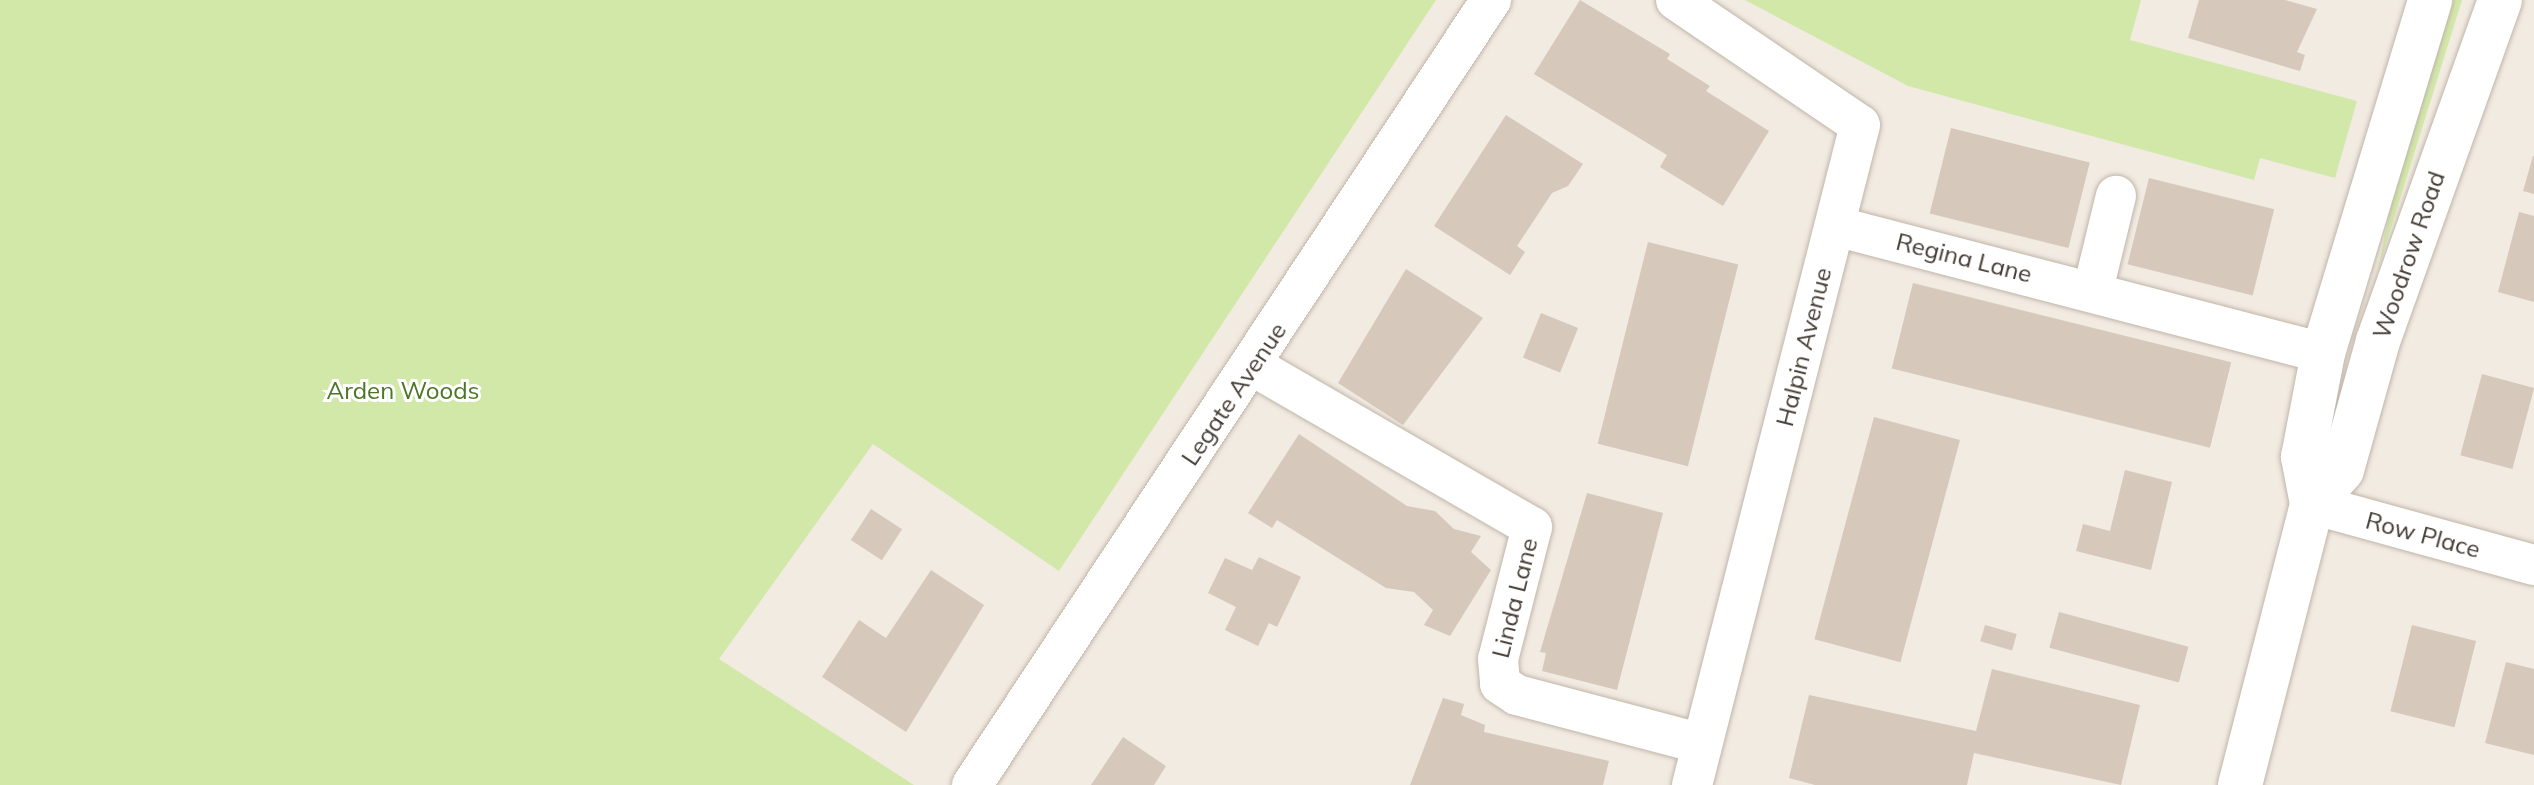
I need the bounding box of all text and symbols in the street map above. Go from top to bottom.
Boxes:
street label: Woodrow Road [2367,168,2451,342]
street label: Regina Lane [1893,227,2035,289]
street label: Halpin Avenue [1770,265,1838,429]
street label: Legate Avenue [1176,317,1292,471]
park label: Arden Woods [327,377,479,405]
street label: Row Place [2363,506,2483,564]
street label: Linda Lane [1486,535,1544,661]

